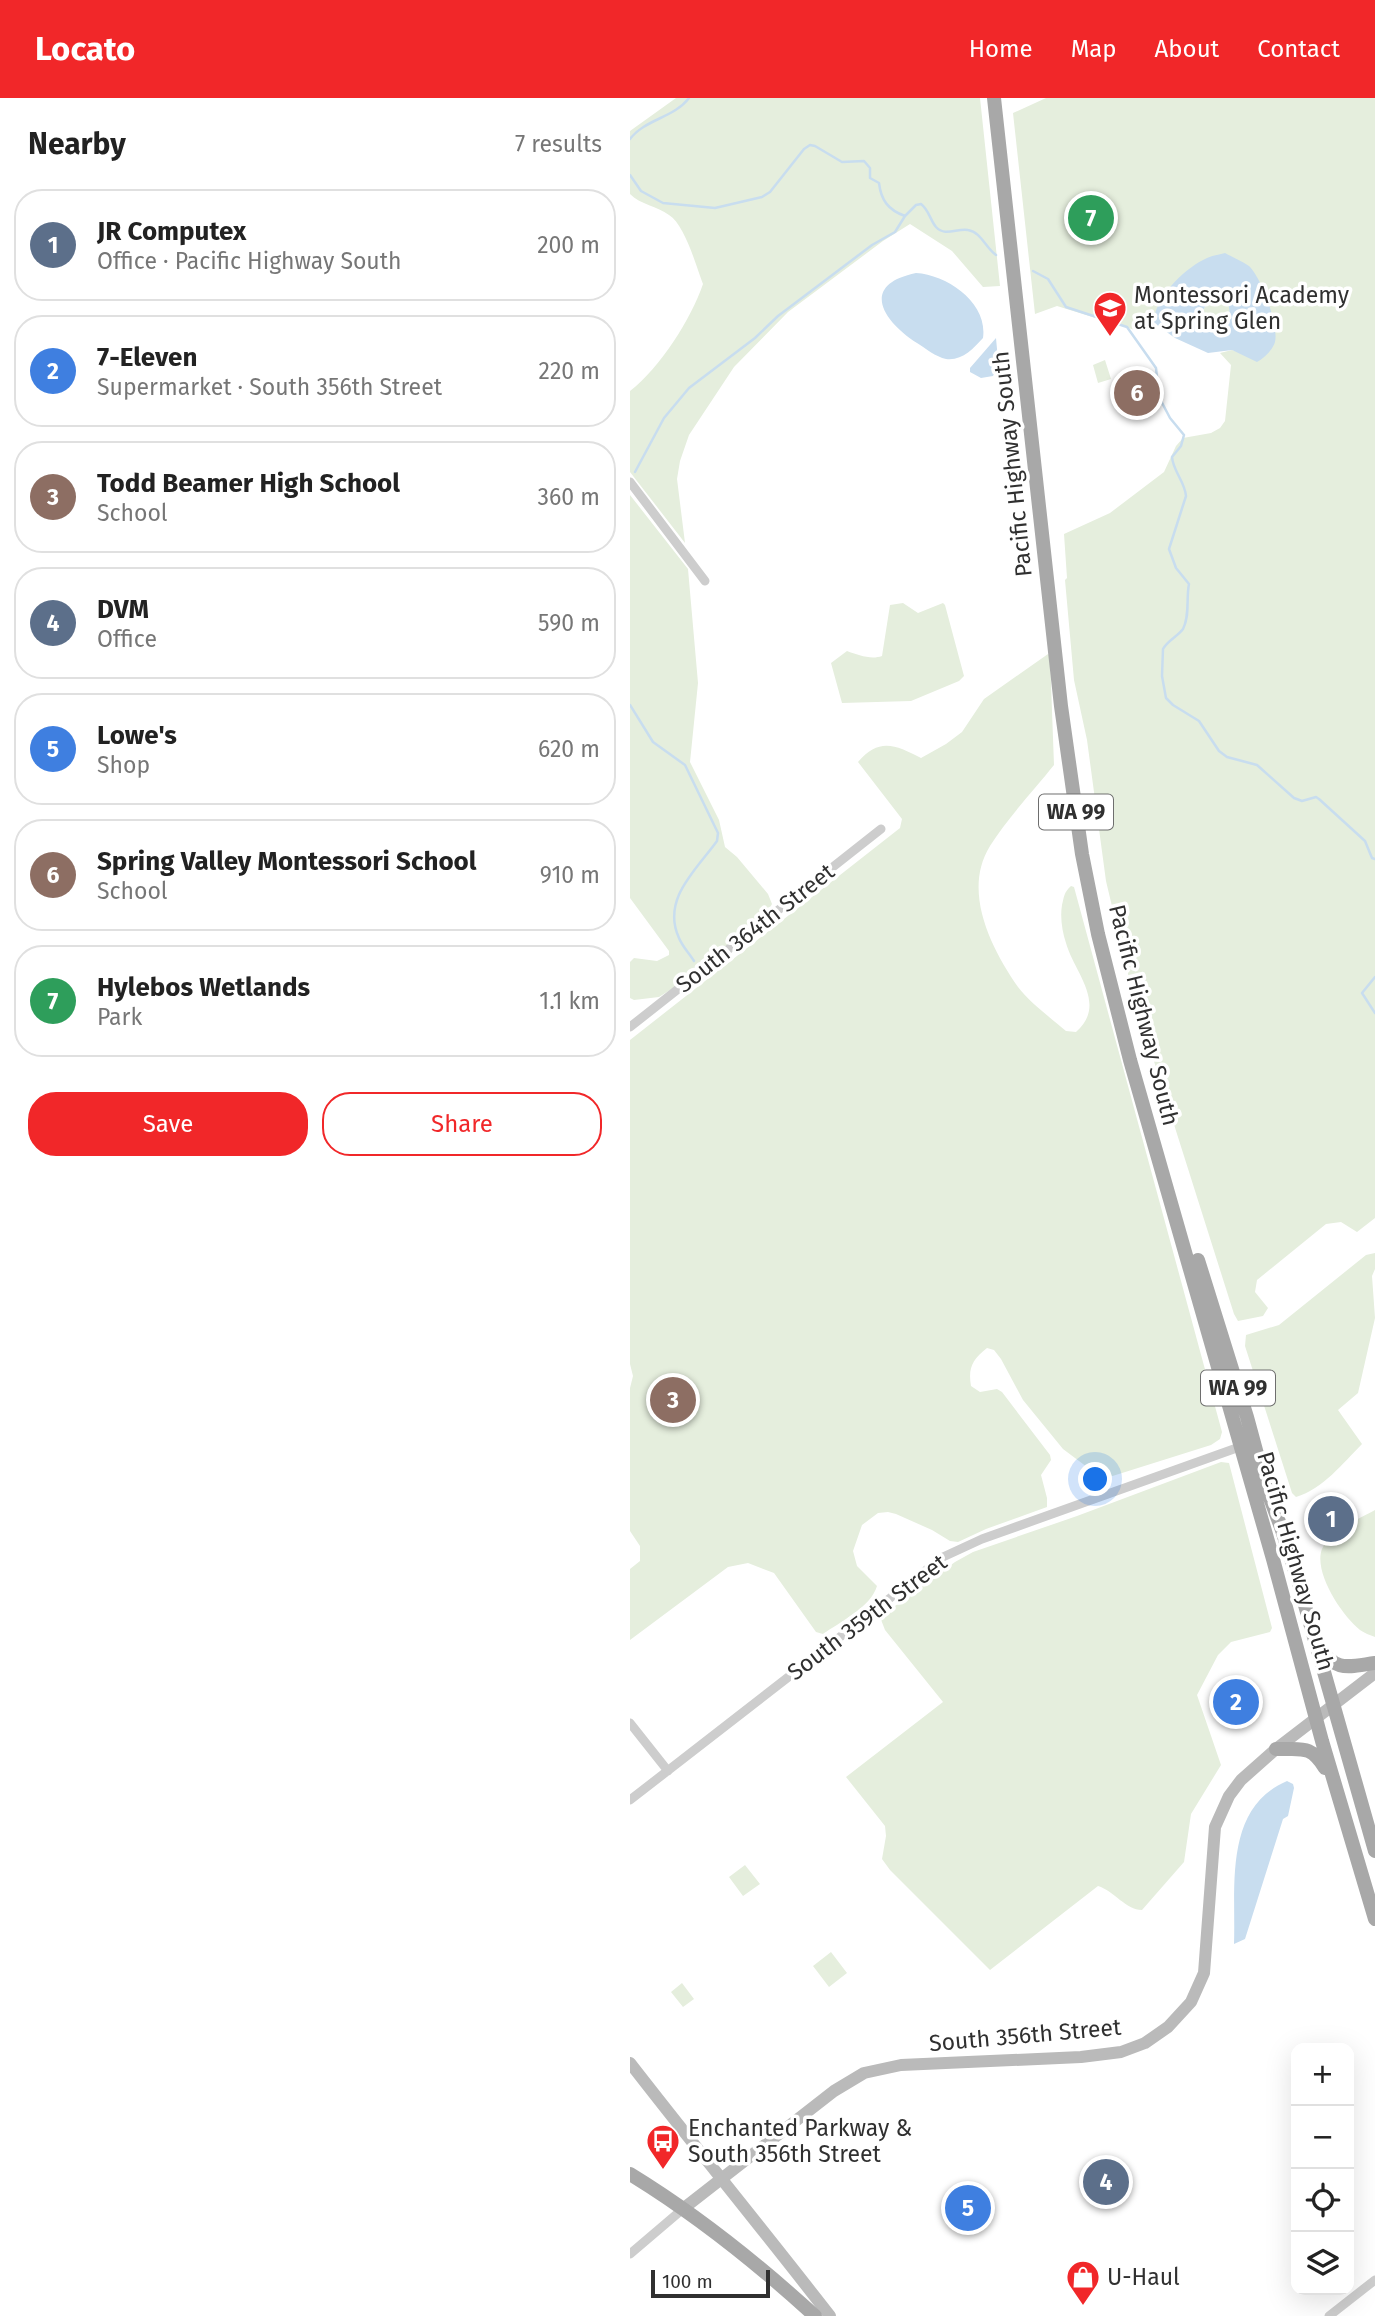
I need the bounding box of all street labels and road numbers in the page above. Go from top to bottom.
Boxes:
street label: Pacific Highway South [986,350,1038,578]
road number: WA 99 [1039,794,1113,830]
street label: South 364th Street [670,857,840,999]
street label: Pacific Highway South [1103,902,1185,1128]
road number: WA 99 [1201,1370,1275,1406]
street label: Pacific Highway South [1251,1448,1341,1674]
street label: South 359th Street [782,1548,953,1686]
street label: South 356th Street [928,2013,1123,2057]

